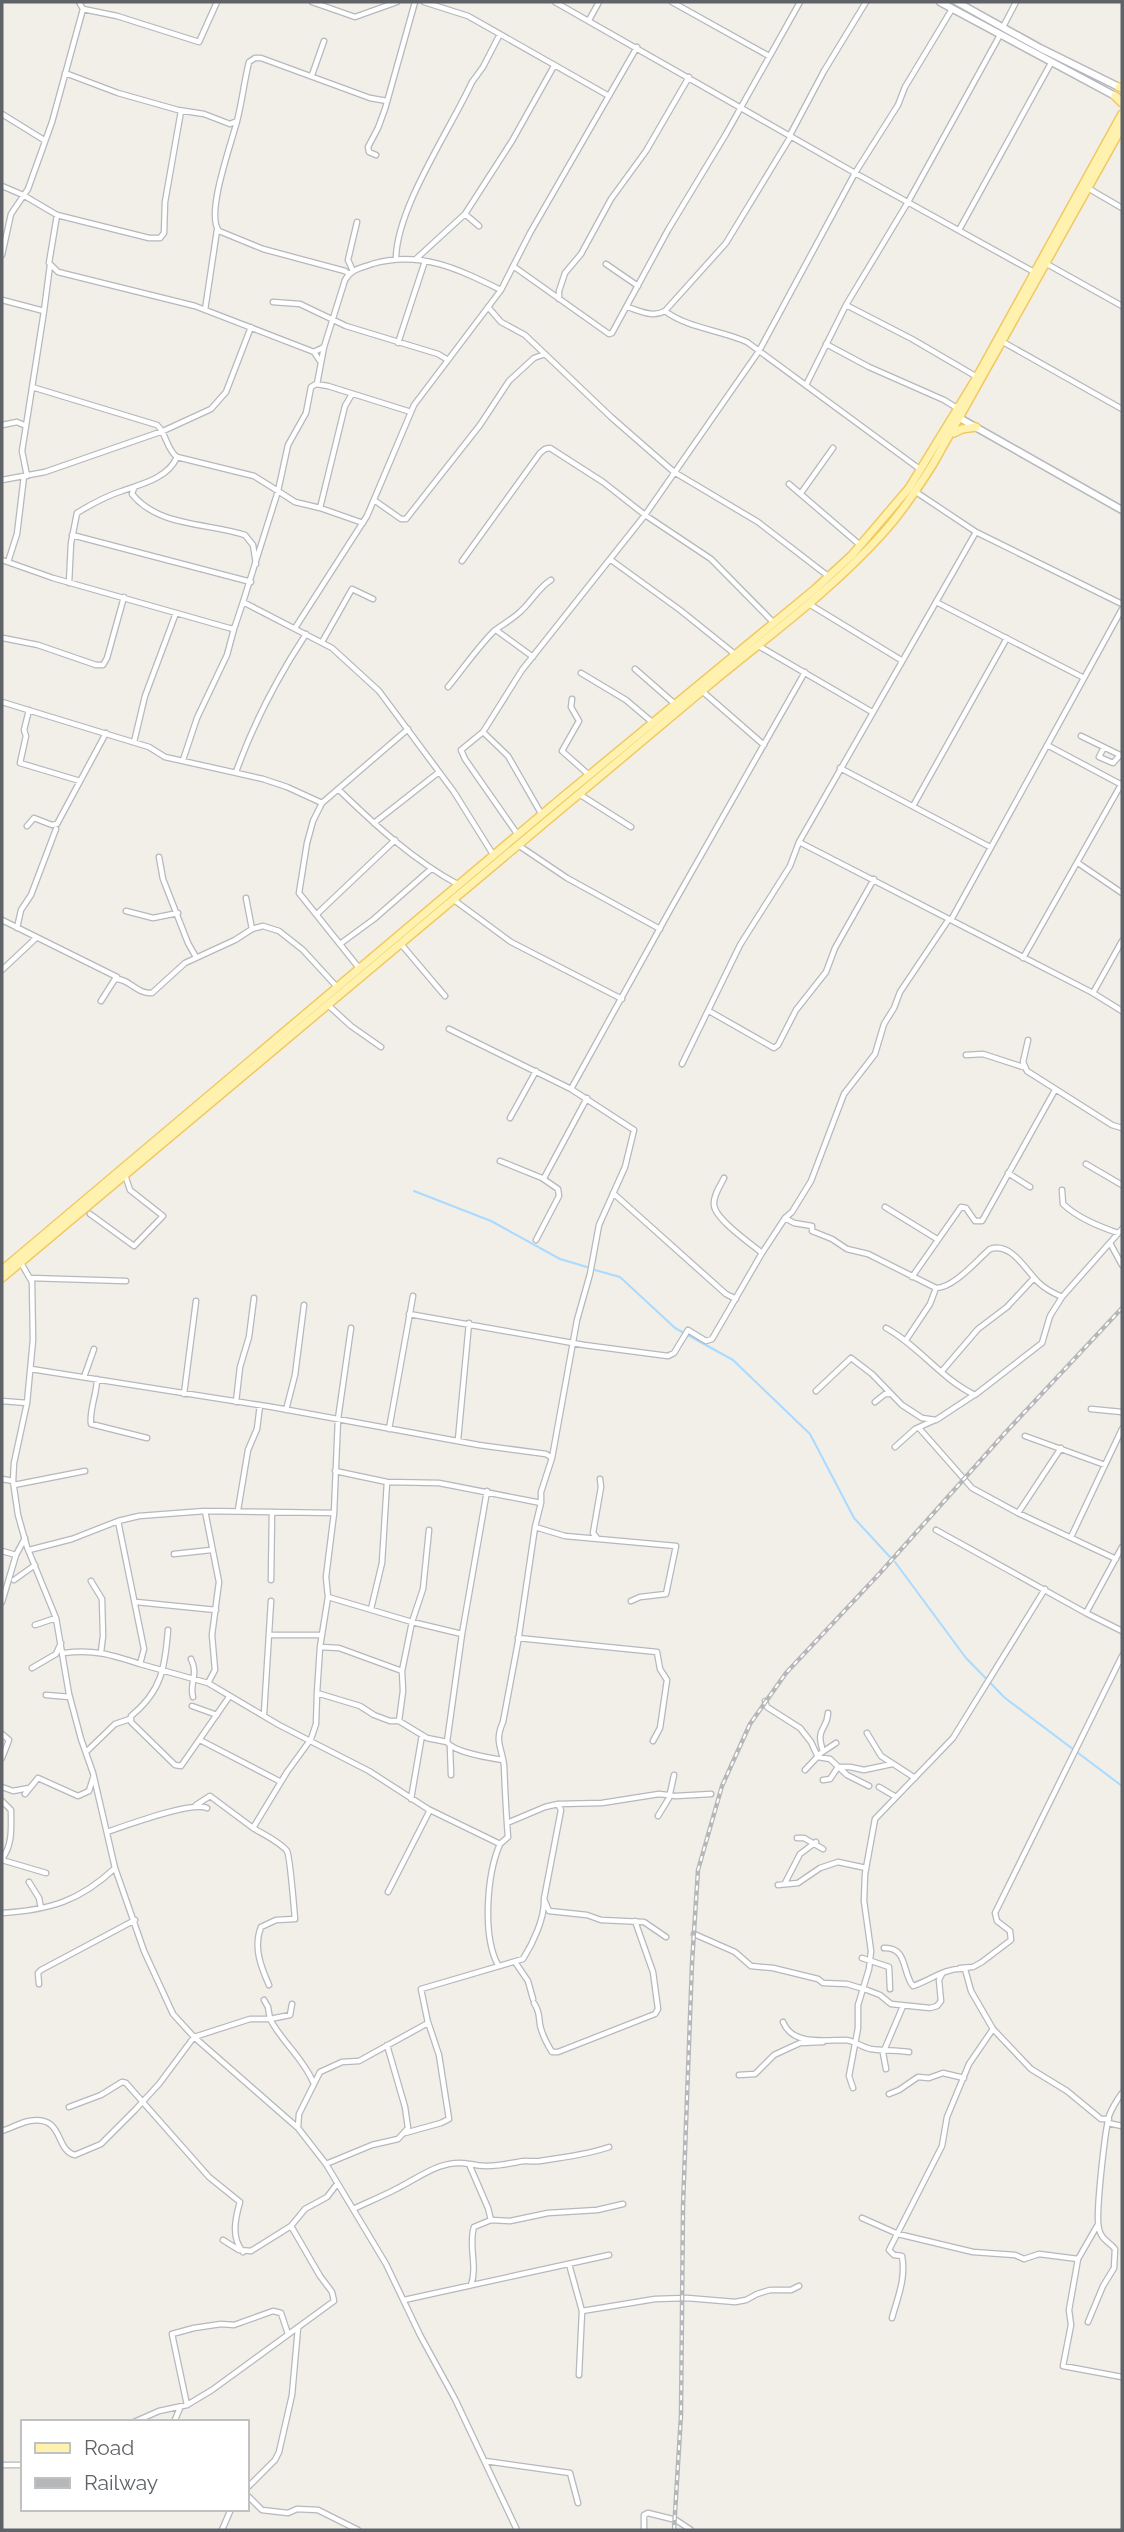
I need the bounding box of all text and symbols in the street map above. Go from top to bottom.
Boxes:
legend [21,2420,248,2511]
text: Road [84,2435,134,2460]
text: Railway [84,2470,158,2495]

